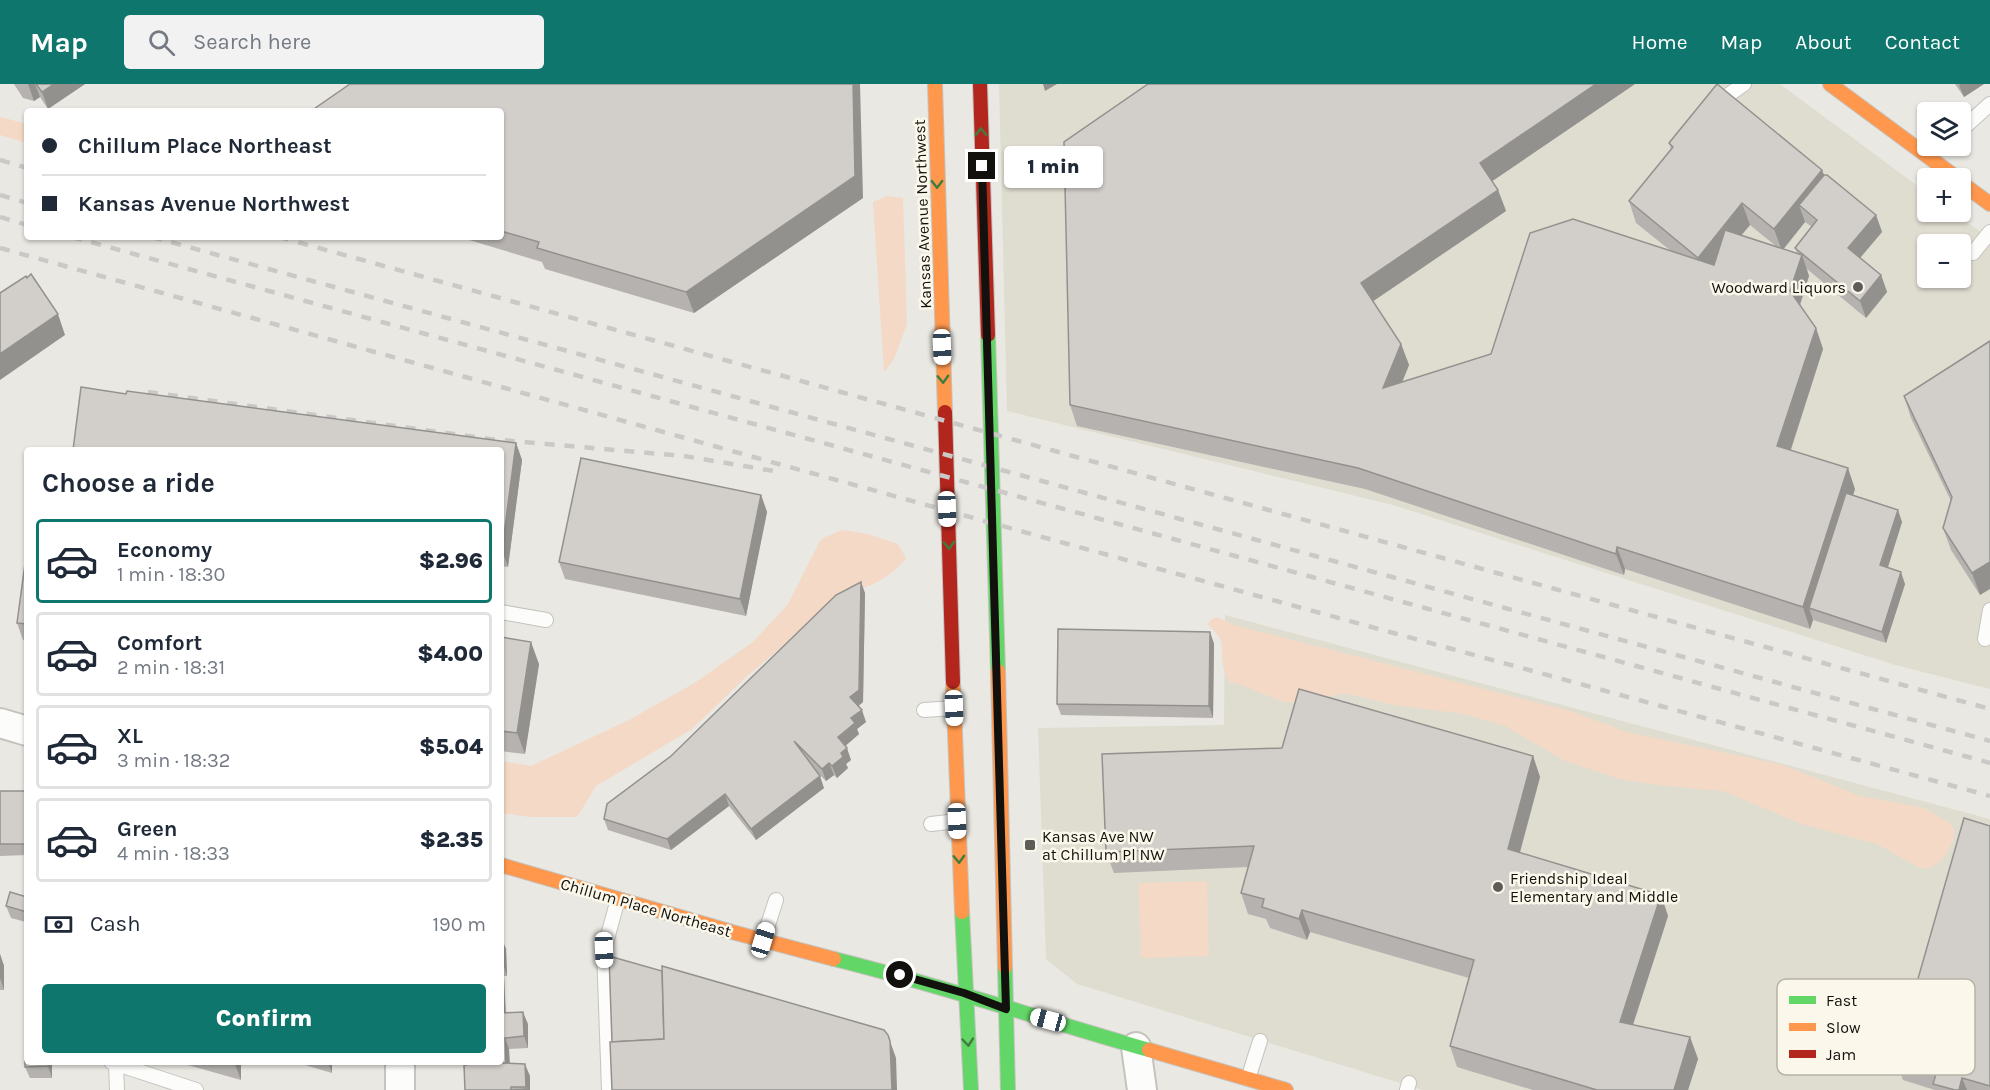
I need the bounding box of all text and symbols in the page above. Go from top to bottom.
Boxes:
search box [124,15,544,69]
text: Map [30,26,88,59]
icon: search [145,26,178,59]
text: Search here [193,29,311,55]
text: Home [1632,30,1688,54]
text: Map [1721,30,1762,54]
text: About [1795,30,1852,54]
text: Contact [1885,30,1960,54]
map controls [1917,102,1971,288]
button: layers [1917,102,1971,156]
street label: Kansas Avenue Northwest [910,119,935,309]
one-way arrow [975,127,987,136]
text: Chillum Place Northeast [78,133,332,159]
callout: 1 min [1003,145,1102,187]
route end [968,152,995,179]
text: 1 min [1027,155,1080,178]
button: + [1917,168,1971,222]
one-way arrow [931,180,943,189]
text: Kansas Avenue Northwest [78,191,350,217]
button: − [1917,234,1971,288]
place label: Woodward Liquors [1712,278,1846,297]
marker: Woodward Liquors [1851,280,1865,294]
car [932,329,952,365]
one-way arrow [937,375,949,384]
text: Choose a ride [42,467,215,499]
car [937,491,957,527]
icon: car [45,534,99,588]
text: Economy [117,537,212,563]
one-way arrow [942,540,955,549]
text: $2.96 [419,548,483,574]
text: 1 min · 18:30 [117,563,225,586]
icon: car [45,627,99,681]
text: Comfort [117,630,202,656]
text: $4.00 [417,641,483,667]
text: 2 min · 18:31 [117,656,225,679]
car [944,690,964,726]
icon: car [45,720,99,774]
text: XL [117,723,143,749]
text: $5.04 [419,734,483,760]
text: 3 min · 18:32 [117,749,230,772]
car [947,803,967,839]
icon: car [45,813,99,867]
text: Green [117,816,178,842]
text: $2.35 [419,827,483,853]
place label: Kansas Ave NW at Chillum Pl NW [1042,827,1165,864]
marker: Kansas Ave NW at Chillum Pl NW [1023,838,1037,852]
text: 4 min · 18:33 [117,842,230,865]
one-way arrow [952,854,965,863]
place label: Friendship Ideal Elementary and Middle [1510,869,1678,906]
street label: Chillum Place Northeast [558,874,733,941]
marker: Friendship Ideal Elementary and Middle [1491,880,1505,894]
icon: cash [42,908,75,941]
text: Cash [90,911,140,937]
text: 190 m [432,913,486,936]
car [749,920,777,960]
car [594,932,614,968]
route start [886,961,913,988]
legend [1777,979,1975,1075]
button: Confirm [42,984,486,1053]
text: Fast [1826,991,1857,1010]
car [1028,1007,1068,1033]
text: Slow [1826,1018,1861,1037]
one-way arrow [962,1037,975,1046]
text: Jam [1826,1045,1856,1064]

